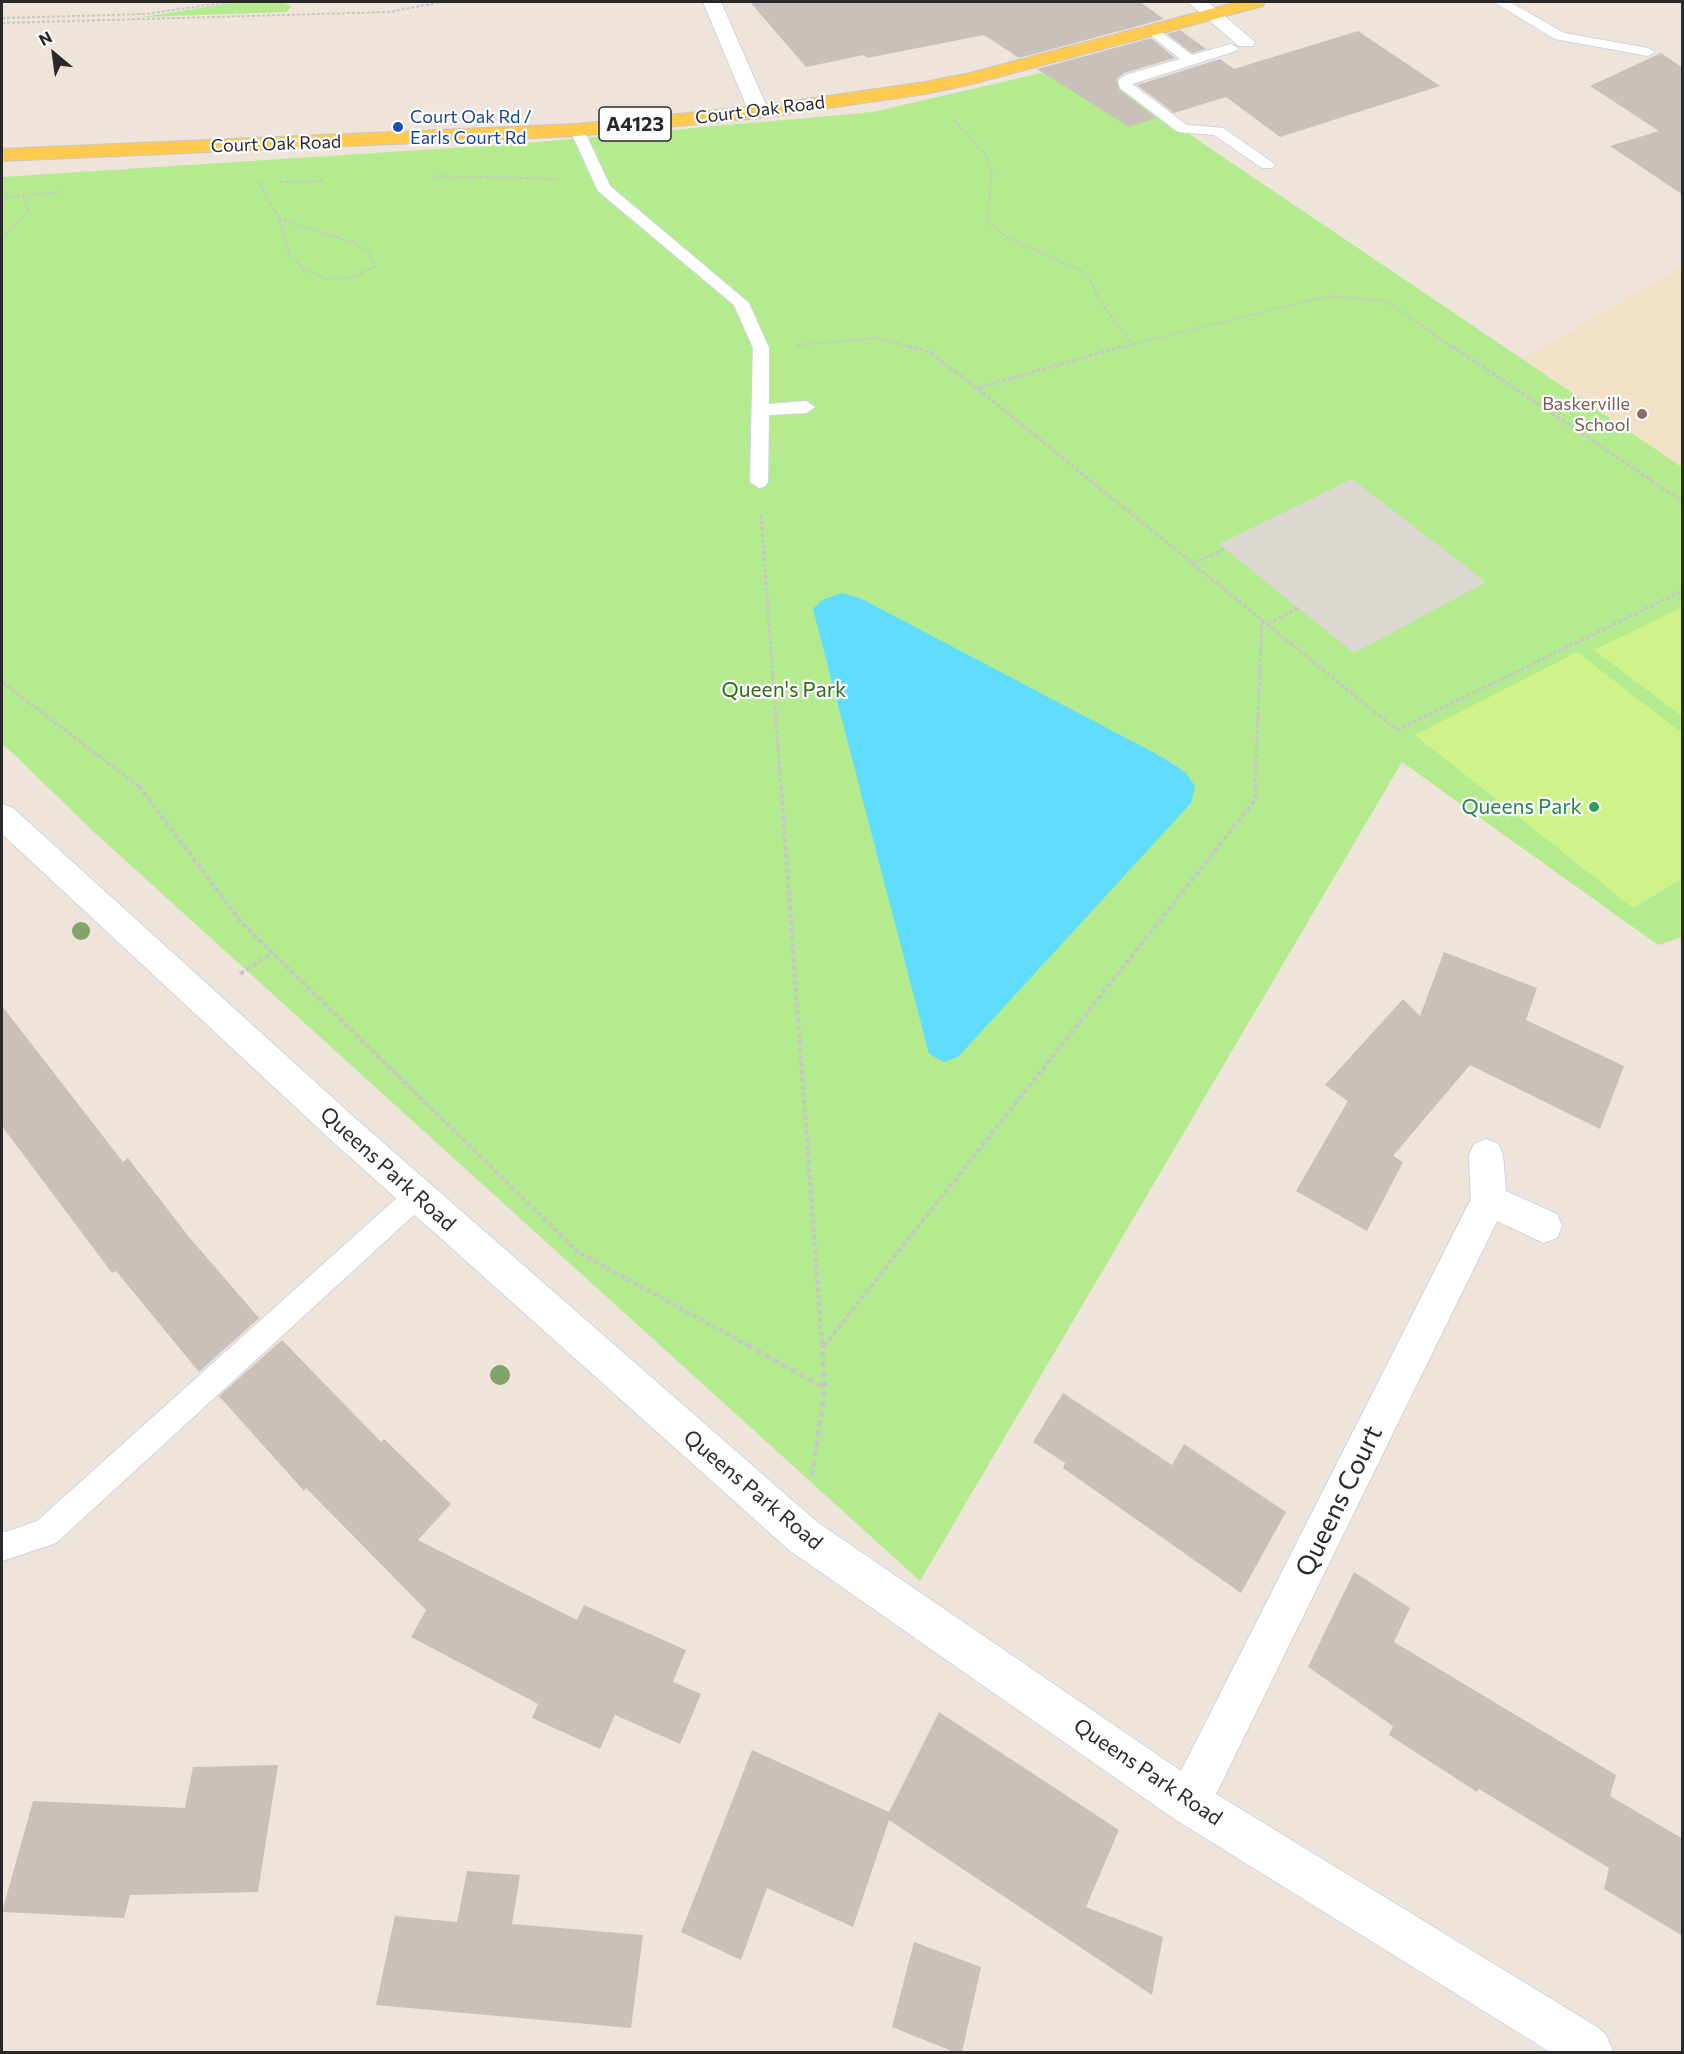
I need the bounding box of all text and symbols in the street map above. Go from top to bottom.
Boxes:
north arrow [24,24,84,84]
text: N [35,27,55,49]
street label: Court Oak Road [694,91,826,129]
place label: Court Oak Rd / Earls Court Rd [410,106,532,148]
road number: A4123 [599,107,671,141]
marker: Court Oak Rd / Earls Court Rd [391,120,405,134]
street label: Court Oak Road [210,131,342,157]
place label: Baskerville School [1542,393,1630,436]
marker: Baskerville School [1635,407,1649,421]
park label: Queen's Park [722,677,846,703]
place label: Queens Park [1461,794,1582,820]
marker: Queens Park [1587,800,1601,814]
street label: Queens Park Road [315,1102,461,1236]
street label: Queens Court [1289,1421,1389,1581]
street label: Queens Park Road [678,1425,828,1555]
street label: Queens Park Road [1069,1713,1227,1831]

